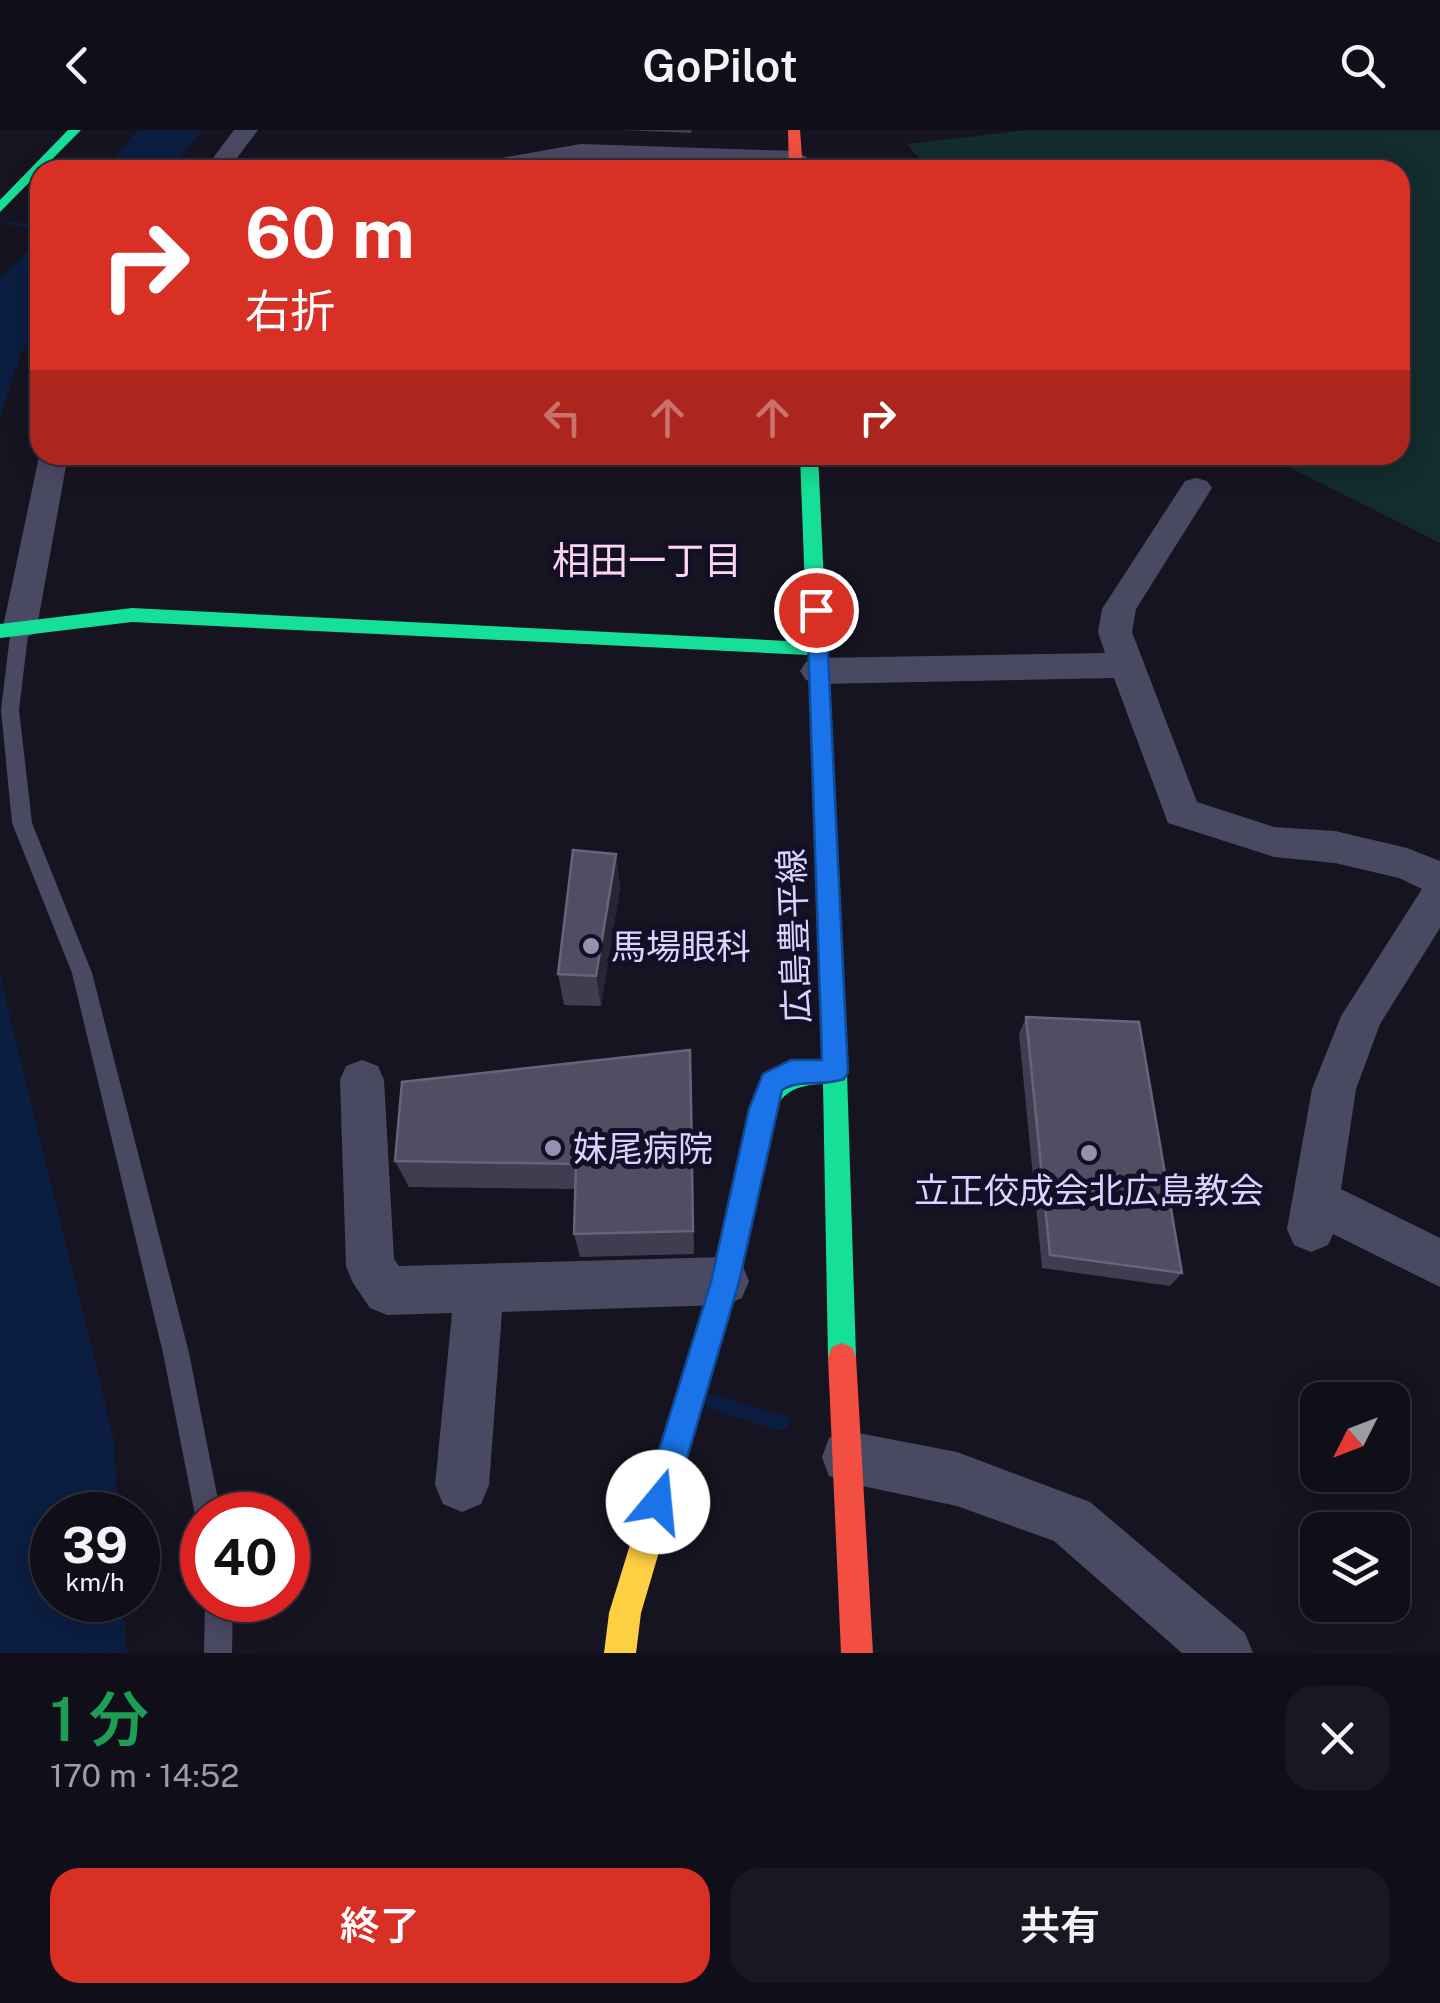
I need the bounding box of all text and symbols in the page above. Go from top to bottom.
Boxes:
icon: back [50,38,105,93]
icon: search [1335,38,1390,93]
text: GoPilot [642,39,798,92]
text: 60 m [245,191,415,274]
icon: right [80,200,210,330]
text: 右折 [245,284,335,337]
icon: left [535,390,590,445]
icon: ahead [640,390,695,445]
icon: ahead [745,390,800,445]
icon: right [850,390,905,445]
district label: 相田一丁目 [552,538,742,583]
pin [774,568,859,653]
icon: arrive [789,583,844,638]
street label: 広島豊平線 [770,848,818,1024]
place label: 馬場眼科 [611,926,751,967]
marker: 馬場眼科 [580,935,602,957]
place label: 妹尾病院 [573,1128,713,1169]
marker: 妹尾病院 [542,1137,564,1159]
marker: 立正佼成会北広島教会 [1078,1142,1100,1164]
place label: 立正佼成会北広島教会 [914,1170,1264,1211]
north arrow [1300,1382,1410,1492]
map controls [1300,1382,1410,1622]
position arrow [606,1450,710,1554]
speed limit sign: 40 [180,1492,310,1622]
button: layers [1300,1512,1410,1622]
text: 39 [62,1515,128,1574]
text: km/h [66,1567,124,1597]
text: 1 分 [50,1684,149,1755]
button: close [1285,1686,1390,1791]
text: 170 m · 14:52 [50,1757,239,1794]
button: 終了 [50,1868,710,1983]
button: 共有 [730,1868,1390,1983]

